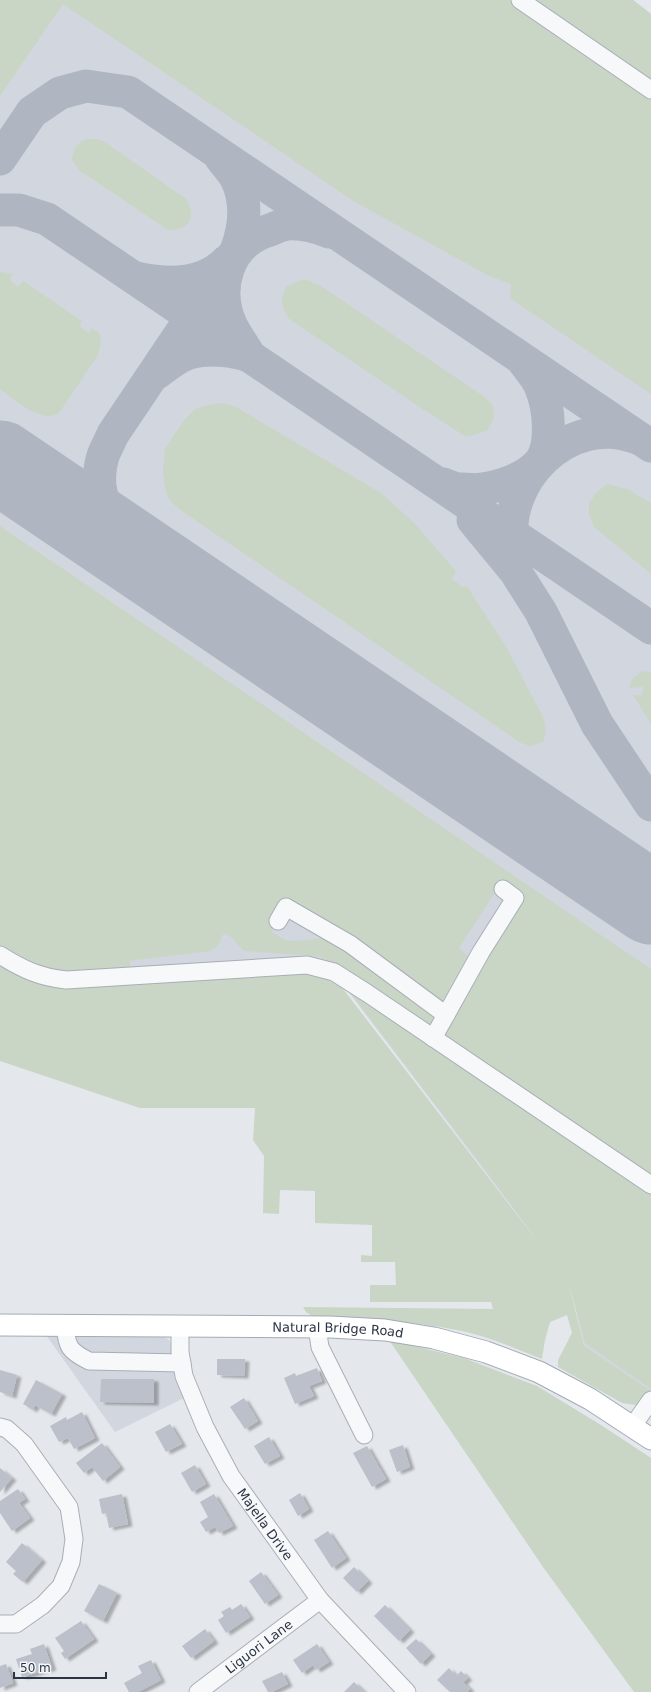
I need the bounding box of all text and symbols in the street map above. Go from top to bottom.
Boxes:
street label: Natural Bridge Road [272,1319,405,1340]
street label: Majella Drive [235,1485,296,1563]
street label: Liguori Lane [222,1616,295,1676]
scale bar [14,1654,106,1680]
text: 50 m [20,1661,51,1675]

